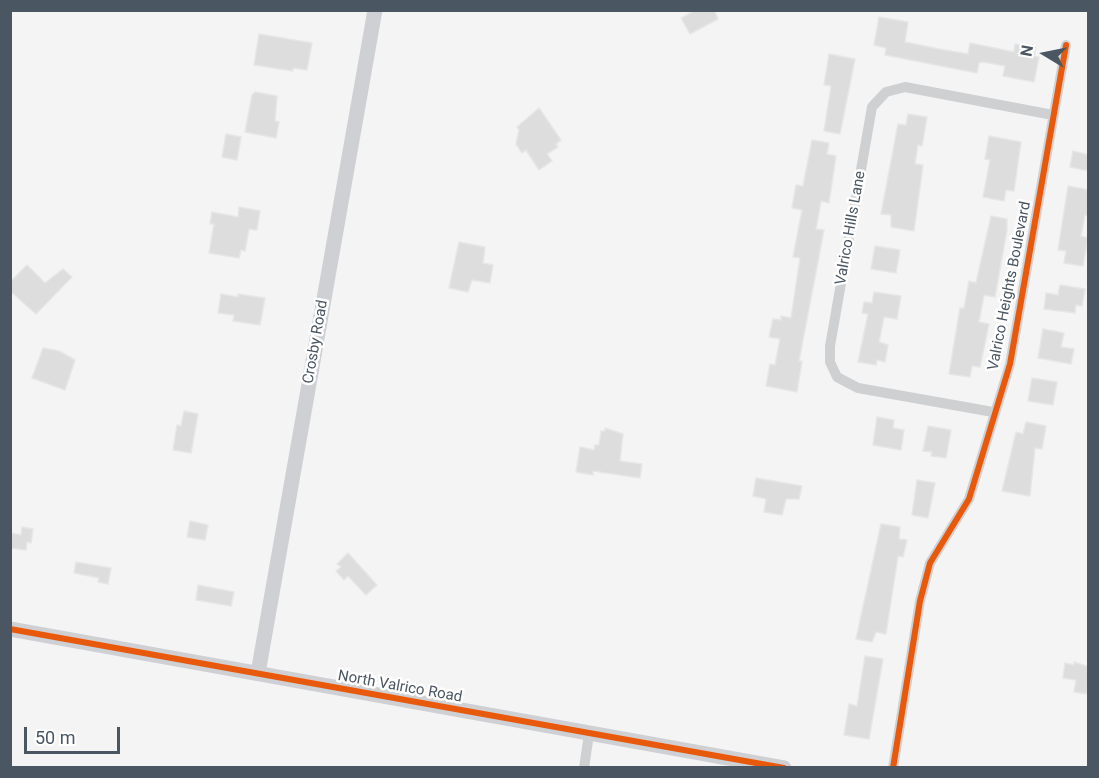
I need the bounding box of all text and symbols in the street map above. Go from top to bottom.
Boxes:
north arrow [1015,24,1075,84]
text: N [1016,44,1037,58]
street label: Valrico Hills Lane [832,170,870,286]
street label: Valrico Heights Boulevard [985,200,1035,372]
street label: Crosby Road [300,299,332,385]
street label: North Valrico Road [336,667,464,707]
scale bar [27,715,123,753]
text: 50 m [35,727,75,748]

